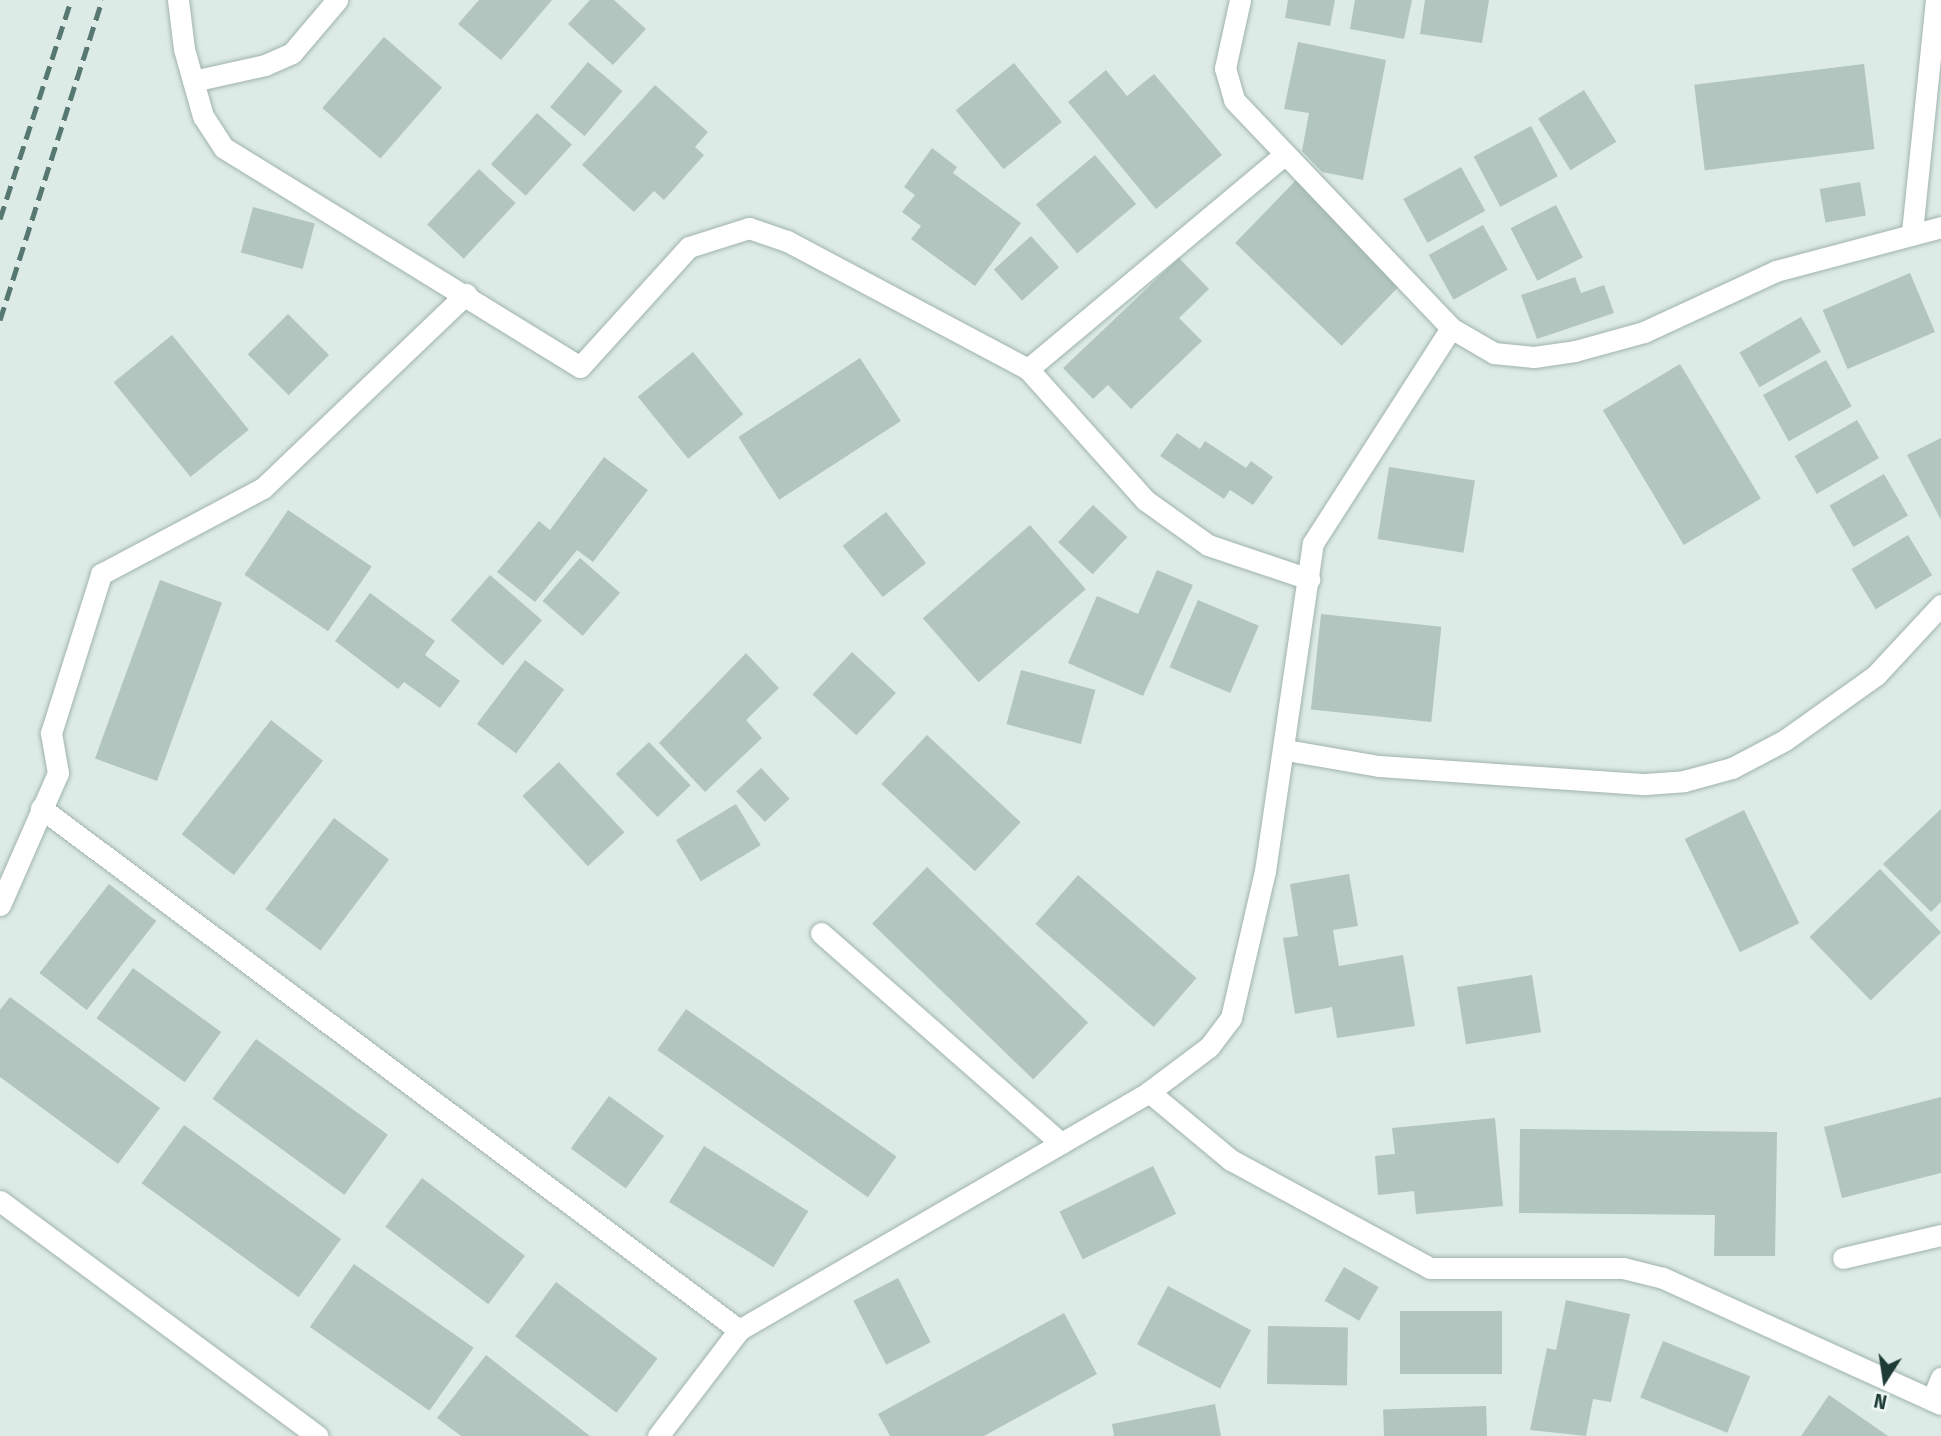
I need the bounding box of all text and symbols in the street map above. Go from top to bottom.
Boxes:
north arrow [1850,1345,1920,1415]
text: N [1872,1388,1889,1414]

